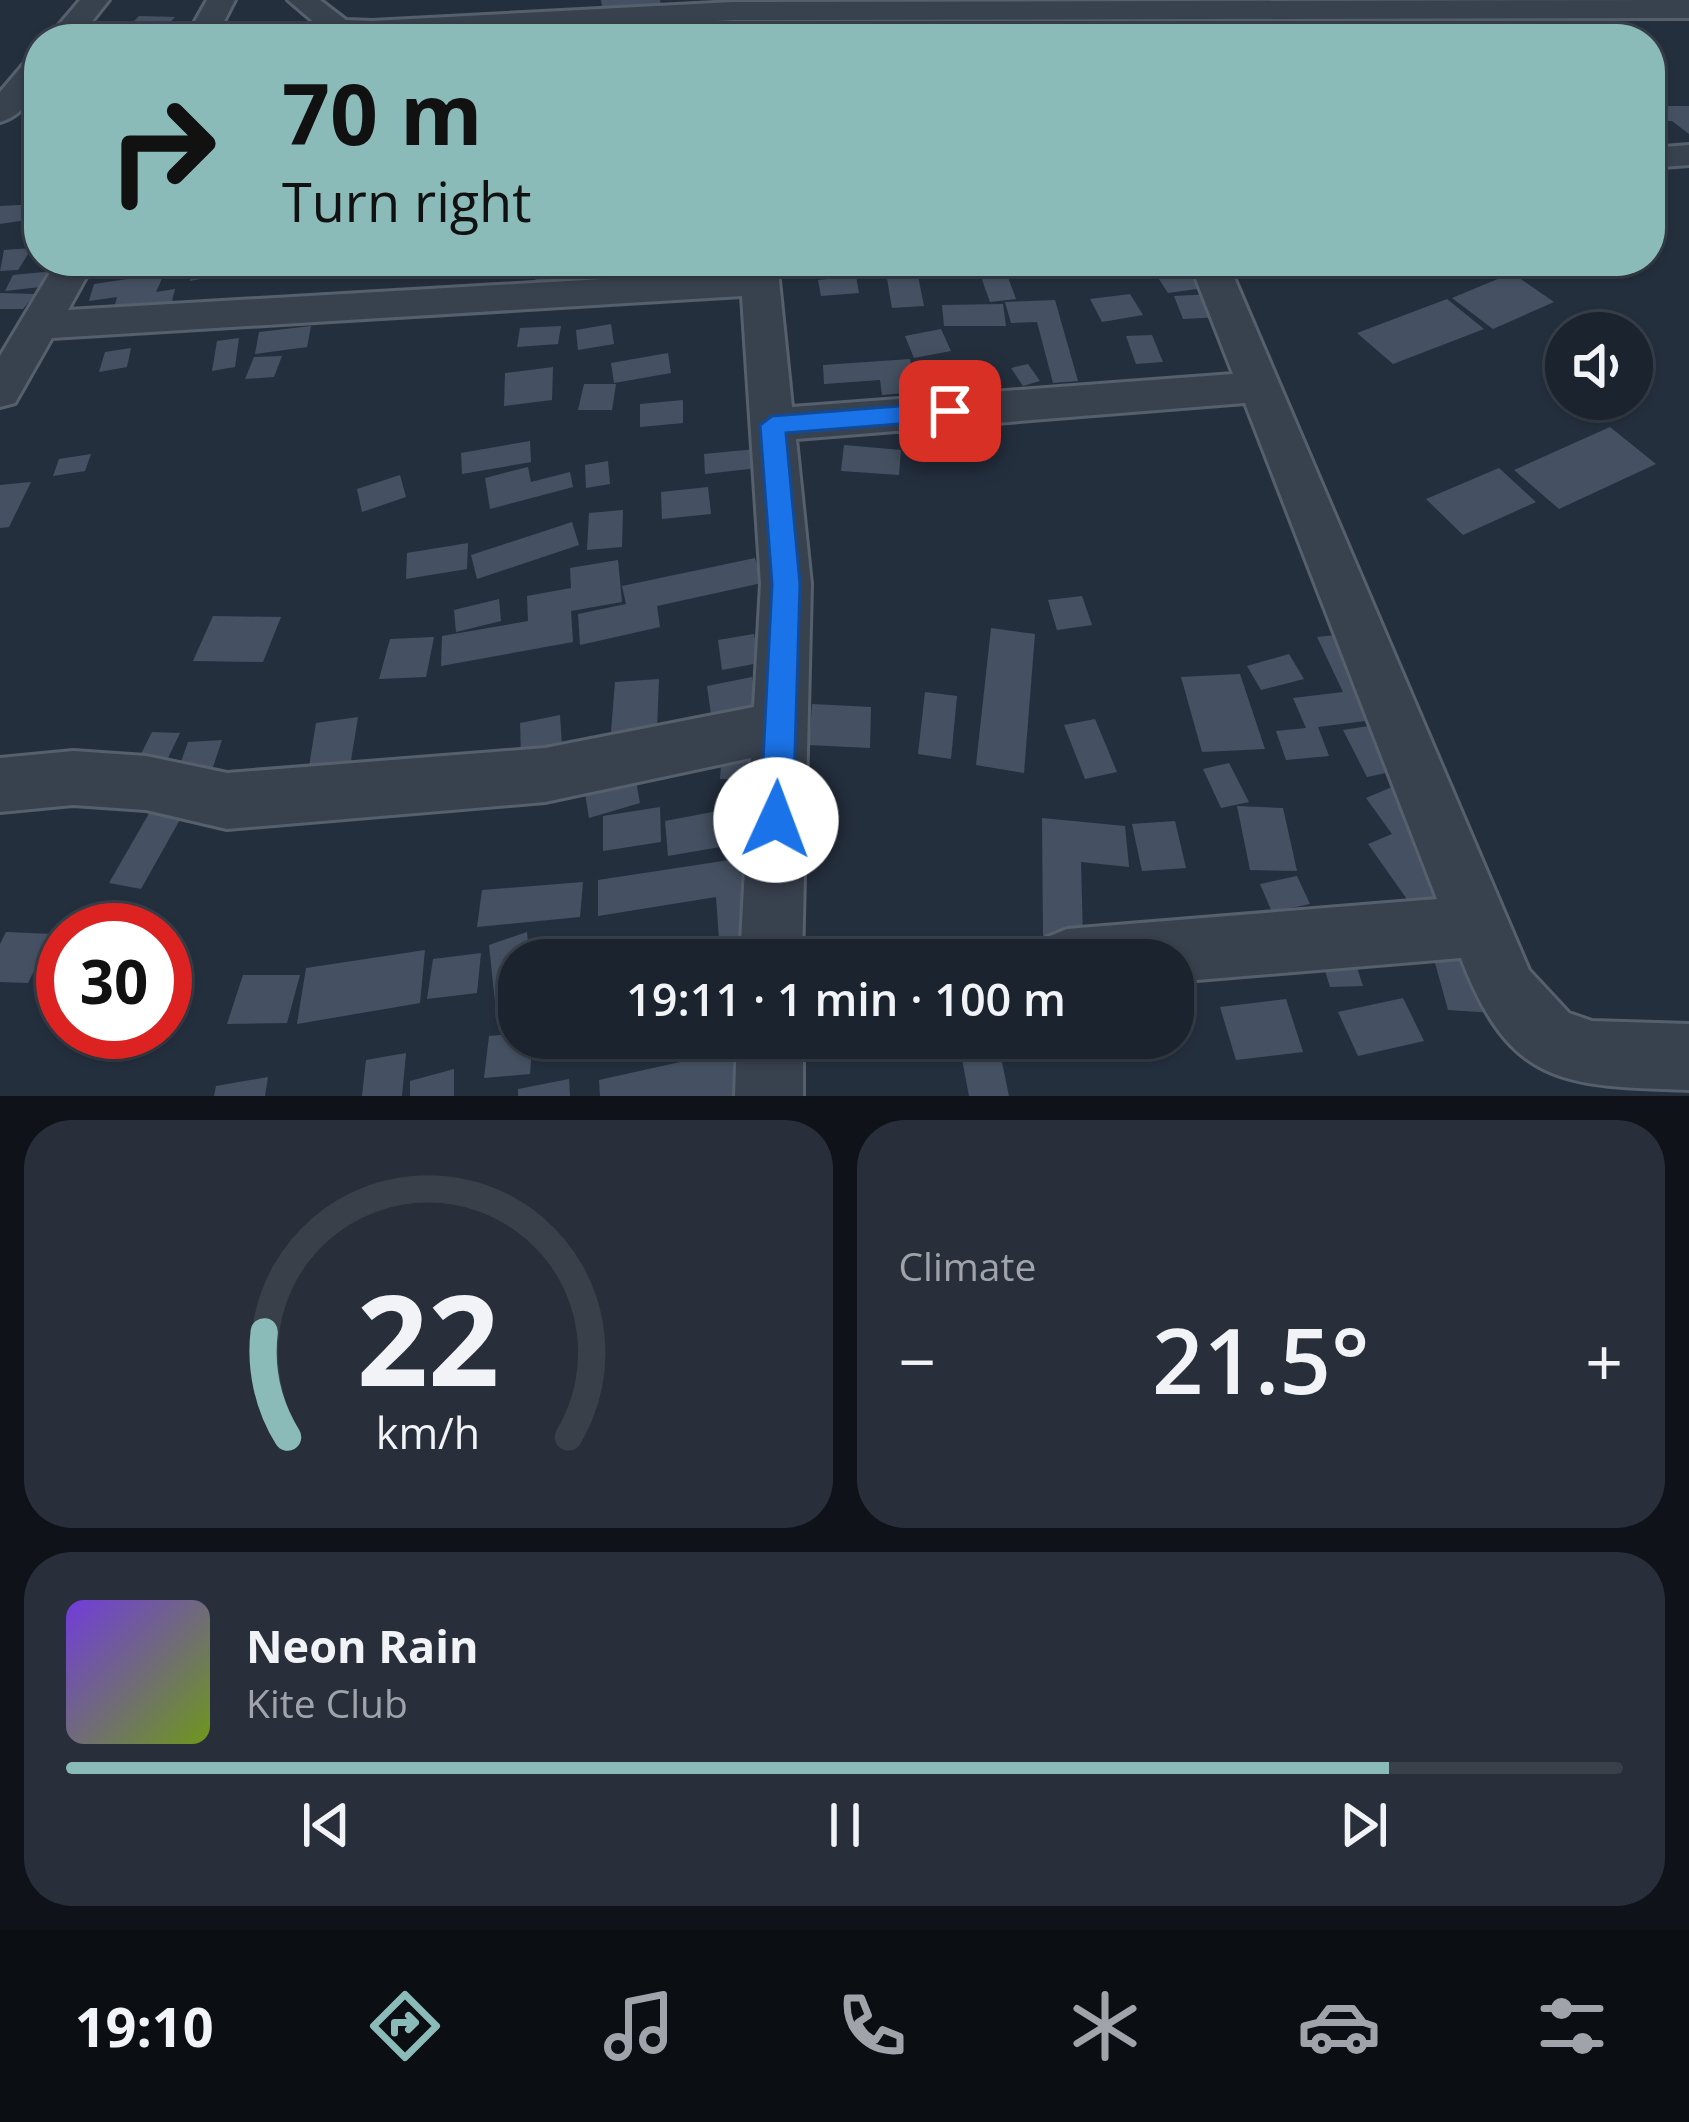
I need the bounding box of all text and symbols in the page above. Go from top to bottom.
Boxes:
text: 70 m [282,55,482,170]
icon: right [84,72,240,228]
text: Turn right [282,164,531,238]
map controls [1545,312,1653,420]
button: sound [1545,312,1653,420]
pin [899,360,1001,462]
icon: arrive [917,378,983,444]
position arrow [713,757,839,883]
speed limit sign: 30 [36,903,192,1059]
text: 19:11 · 1 min · 100 m [626,968,1066,1029]
text: Climate [899,1239,1036,1292]
text: 22 [357,1253,500,1423]
text: 21.5° [1152,1298,1370,1420]
text: − [899,1315,936,1405]
text: + [1585,1315,1623,1405]
text: km/h [376,1403,480,1462]
text: Neon Rain [246,1615,479,1676]
text: Kite Club [246,1676,408,1729]
icon: previous [293,1792,359,1858]
icon: pause [812,1792,878,1858]
icon: next [1331,1792,1397,1858]
icon: directions [363,1984,447,2068]
icon: music [597,1984,681,2068]
icon: phone [830,1984,914,2068]
icon: climate [1063,1984,1147,2068]
icon: car [1297,1984,1381,2068]
icon: filters [1530,1984,1614,2068]
text: 19:10 [75,1989,214,2063]

